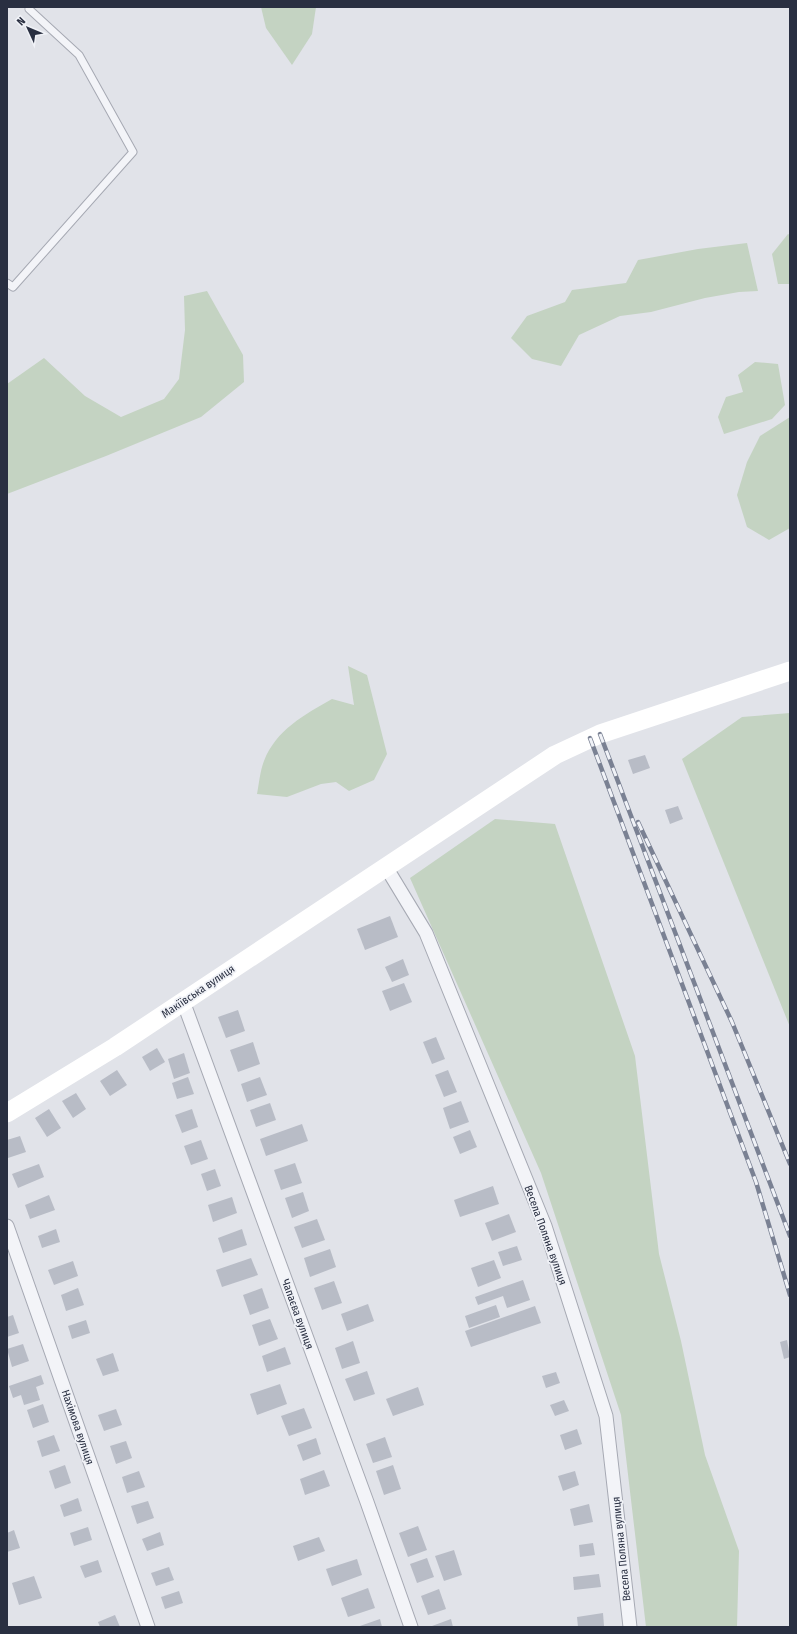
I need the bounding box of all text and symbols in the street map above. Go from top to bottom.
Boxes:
north arrow [8,8,48,48]
text: N [14,15,28,28]
street label: Макіївська вулиця [159,962,237,1021]
street label: Весела Поляна вулиця [521,1184,570,1287]
street label: Чапаєва вулиця [279,1277,316,1351]
street label: Нахімова вулиця [59,1388,96,1466]
street label: Весела Поляна вулиця [610,1496,633,1602]

